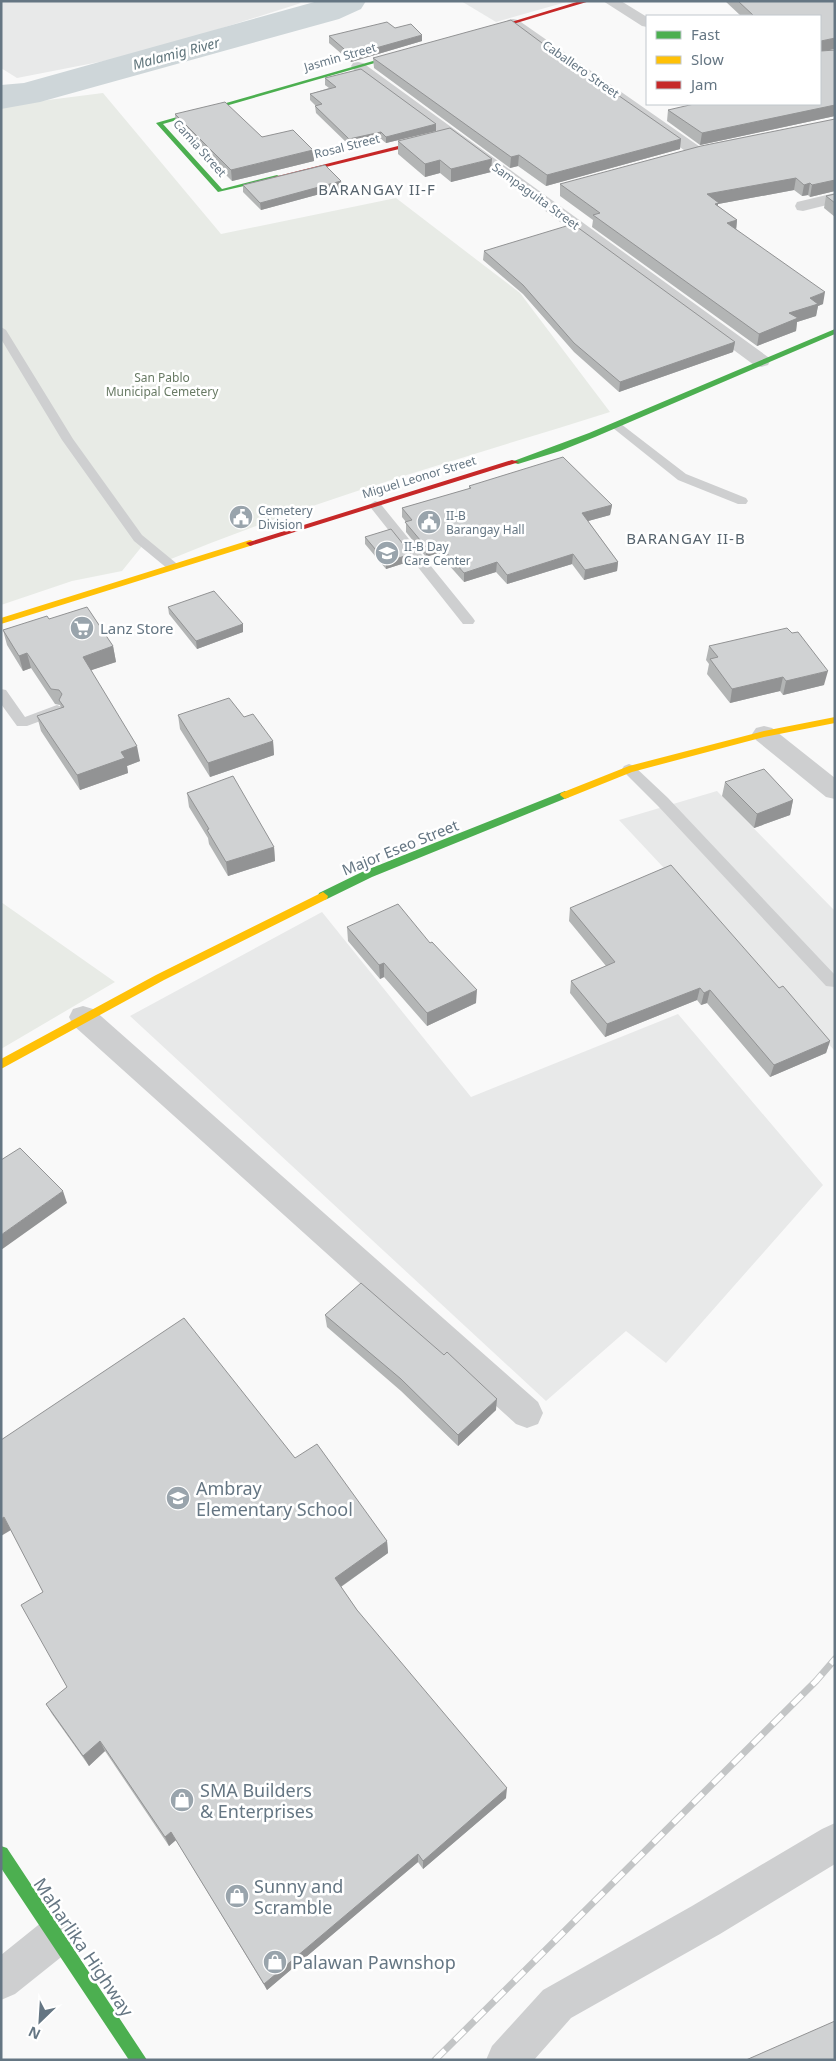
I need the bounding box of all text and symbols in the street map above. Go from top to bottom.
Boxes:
legend [646,15,821,105]
text: Fast [691,24,720,44]
water label: Malamig River [130,32,222,74]
street label: Caballero Street [539,36,623,102]
street label: Jasmin Street [301,38,379,76]
text: Slow [691,49,724,69]
text: Jam [689,74,718,94]
street label: Camia Street [170,116,231,181]
street label: Rosal Street [312,129,382,162]
street label: Sampaguita Street [489,158,584,234]
district label: BARANGAY II-F [318,179,436,199]
park label: San Pablo Municipal Cemetery [106,369,219,400]
street label: Miguel Leonor Street [360,451,479,502]
place label: Cemetery Division [258,502,313,533]
public building icon: Cemetery Division [228,504,254,530]
place label: II-B Barangay Hall [446,507,525,538]
public building icon: II-B Barangay Hall [416,509,442,535]
district label: BARANGAY II-B [626,528,746,548]
place label: II-B Day Care Center [404,538,471,569]
school or university icon: II-B Day Care Center [374,540,400,566]
supermarket icon: Lanz Store [69,615,95,641]
place label: Lanz Store [100,618,174,638]
street label: Major Eseo Street [339,814,462,879]
place label: Ambray Elementary School [196,1476,353,1521]
school or university icon: Ambray Elementary School [165,1485,191,1511]
place label: SMA Builders & Enterprises [200,1778,314,1823]
shop icon: SMA Builders & Enterprises [169,1787,195,1813]
street label: Maharlika Highway [29,1873,140,2022]
place label: Sunny and Scramble [254,1874,343,1919]
shop icon: Sunny and Scramble [224,1883,250,1909]
shop icon: Palawan Pawnshop [262,1949,288,1975]
place label: Palawan Pawnshop [292,1950,456,1974]
north arrow [15,1996,65,2046]
text: N [25,2022,43,2044]

